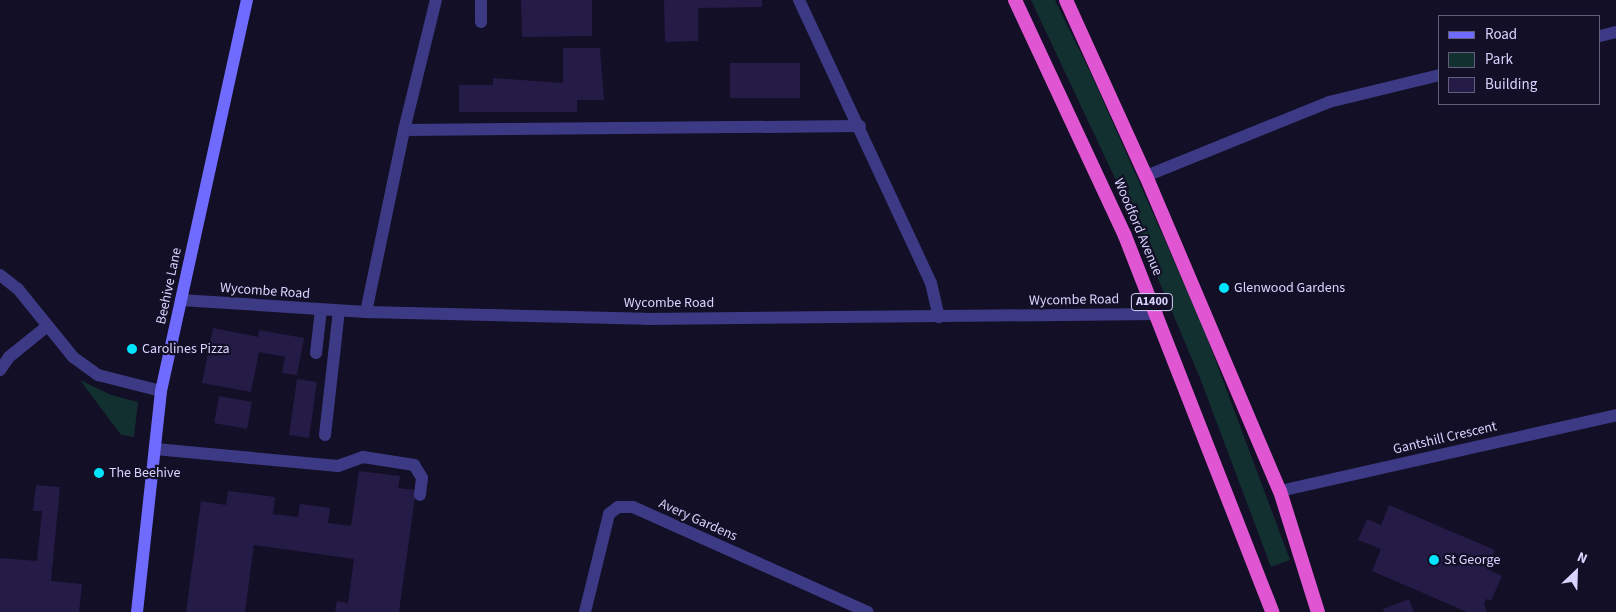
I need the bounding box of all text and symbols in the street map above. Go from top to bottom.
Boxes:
legend [1438,15,1601,105]
text: Road [1485,24,1517,45]
text: Park [1485,49,1513,70]
text: Building [1485,74,1537,95]
street label: Woodford Avenue [1110,176,1166,278]
street label: Beehive Lane [153,246,185,326]
street label: Wycombe Road [219,279,311,303]
place label: Glenwood Gardens [1234,280,1345,296]
marker: Glenwood Gardens [1218,282,1230,294]
street label: Wycombe Road [1029,291,1119,309]
road number: A1400 [1131,292,1173,312]
street label: Wycombe Road [624,295,714,311]
place label: Carolines Pizza [142,341,230,357]
marker: Carolines Pizza [126,343,138,355]
street label: Gantshill Crescent [1392,418,1498,458]
place label: The Beehive [109,465,180,481]
marker: The Beehive [93,467,105,479]
street label: Avery Gardens [656,495,740,545]
north arrow [1551,547,1601,597]
text: N [1574,547,1590,569]
place label: St George [1444,552,1500,568]
marker: St George [1428,554,1440,566]

